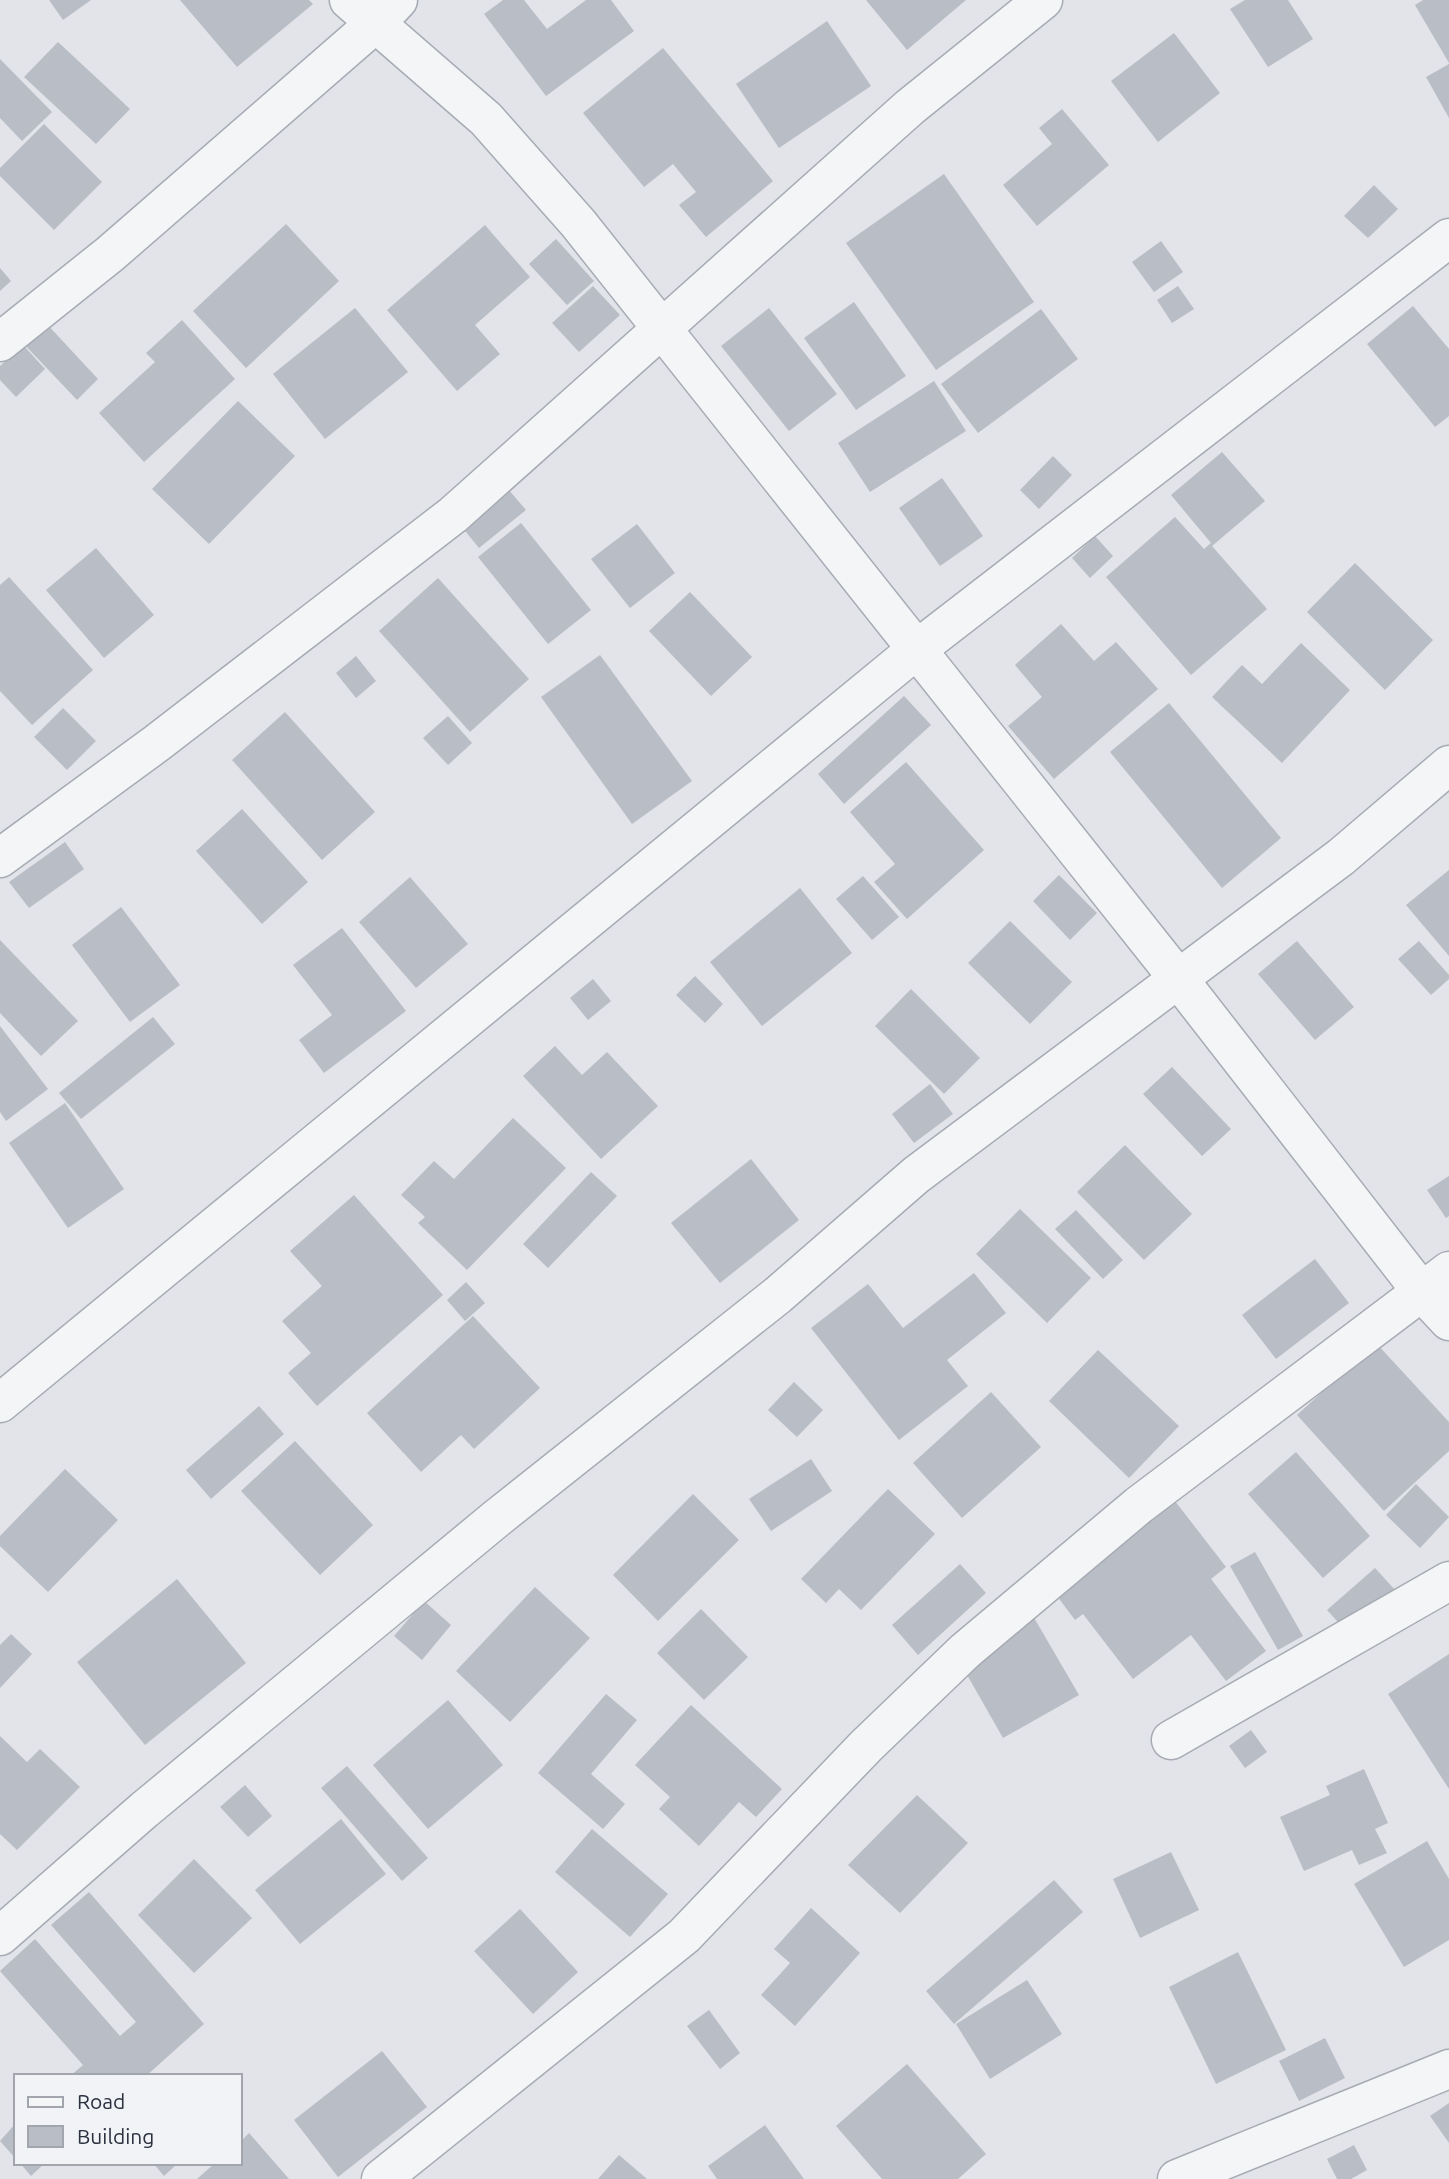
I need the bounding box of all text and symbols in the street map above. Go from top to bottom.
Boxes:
legend [14,2074,242,2165]
text: Road [77,2089,125,2113]
text: Building [77,2124,154,2148]

